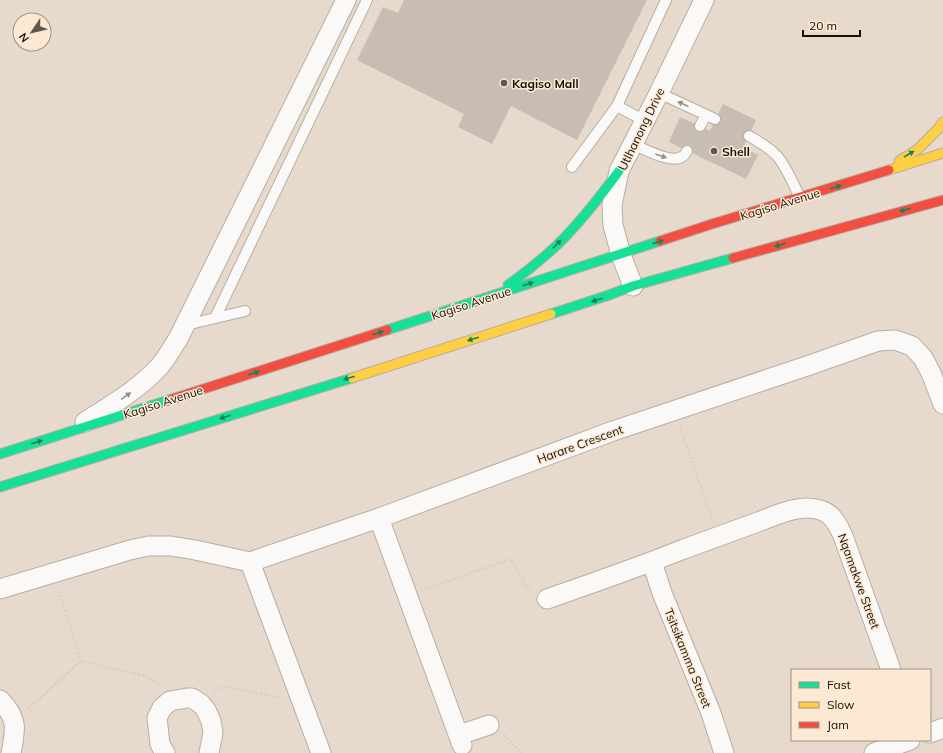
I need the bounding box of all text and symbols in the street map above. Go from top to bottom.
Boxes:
north arrow [12,12,52,52]
scale bar [803,12,860,38]
text: 20 m [809,18,837,33]
text: N [16,30,32,45]
place label: Kagiso Mall [512,76,579,91]
marker: Kagiso Mall [499,78,509,88]
street label: Utlhanong Drive [614,85,668,173]
one-way arrow [677,101,688,107]
place label: Shell [722,144,750,159]
marker: Shell [709,146,719,156]
one-way arrow [903,151,915,158]
one-way arrow [655,153,667,159]
one-way arrow [830,184,842,190]
street label: Kagiso Avenue [738,185,822,223]
one-way arrow [899,207,911,213]
one-way arrow [552,239,562,249]
one-way arrow [652,239,664,245]
one-way arrow [774,242,786,248]
one-way arrow [523,281,535,287]
street label: Kagiso Avenue [429,283,513,323]
one-way arrow [590,297,602,303]
one-way arrow [372,330,384,336]
one-way arrow [466,336,478,342]
one-way arrow [249,370,261,376]
one-way arrow [343,376,355,382]
street label: Kagiso Avenue [121,382,205,422]
one-way arrow [121,392,131,400]
one-way arrow [218,415,230,421]
street label: Harare Crescent [535,421,625,467]
one-way arrow [32,439,44,445]
street label: Nqamakwe Street [835,531,883,631]
street label: Tsitsikamma Street [661,606,715,710]
legend [791,669,931,741]
text: Fast [827,677,851,692]
text: Slow [827,697,855,712]
text: Jam [827,717,849,732]

